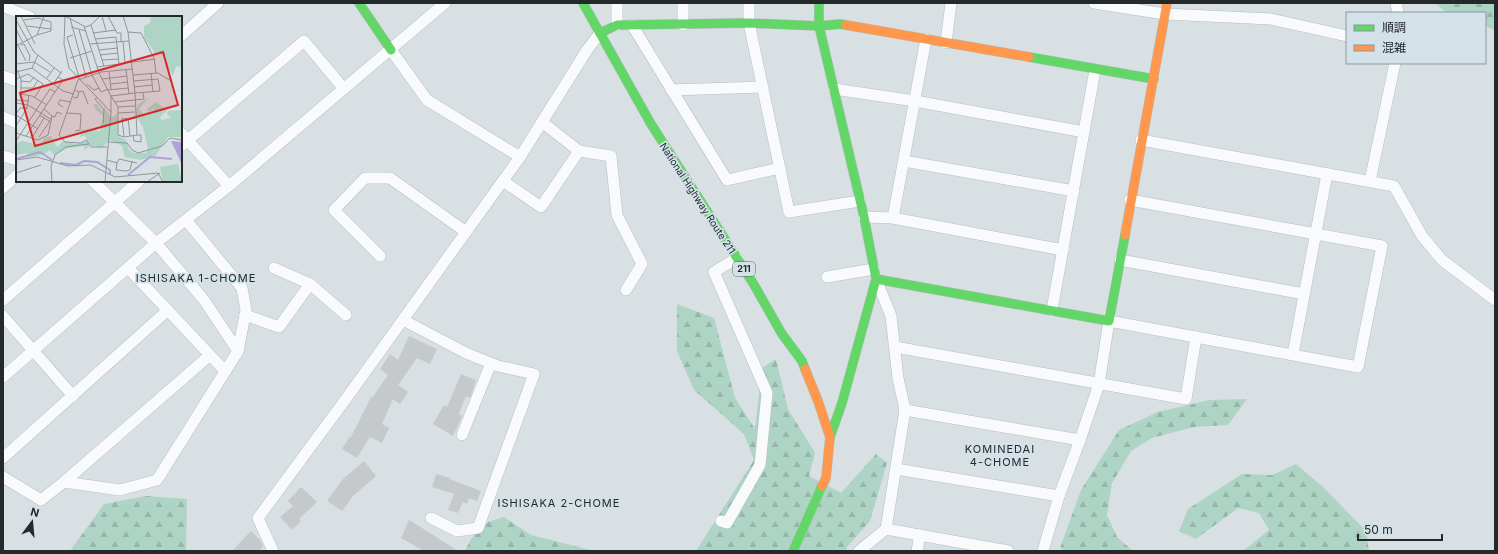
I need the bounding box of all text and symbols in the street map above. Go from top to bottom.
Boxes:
legend [1346,12,1486,64]
inset map [16,16,182,182]
text: 順調 [1382,20,1406,35]
text: 混雑 [1382,40,1406,55]
street label: National Highway Route 211 [658,140,738,256]
road number: 211 [733,262,755,276]
district label: ISHISAKA 1-CHOME [136,271,256,285]
district label: KOMINEDAI 4-CHOME [965,442,1035,469]
district label: ISHISAKA 2-CHOME [498,496,620,510]
north arrow [12,502,52,542]
text: N [29,505,41,520]
scale bar [1358,516,1442,542]
text: 50 m [1364,522,1393,537]

